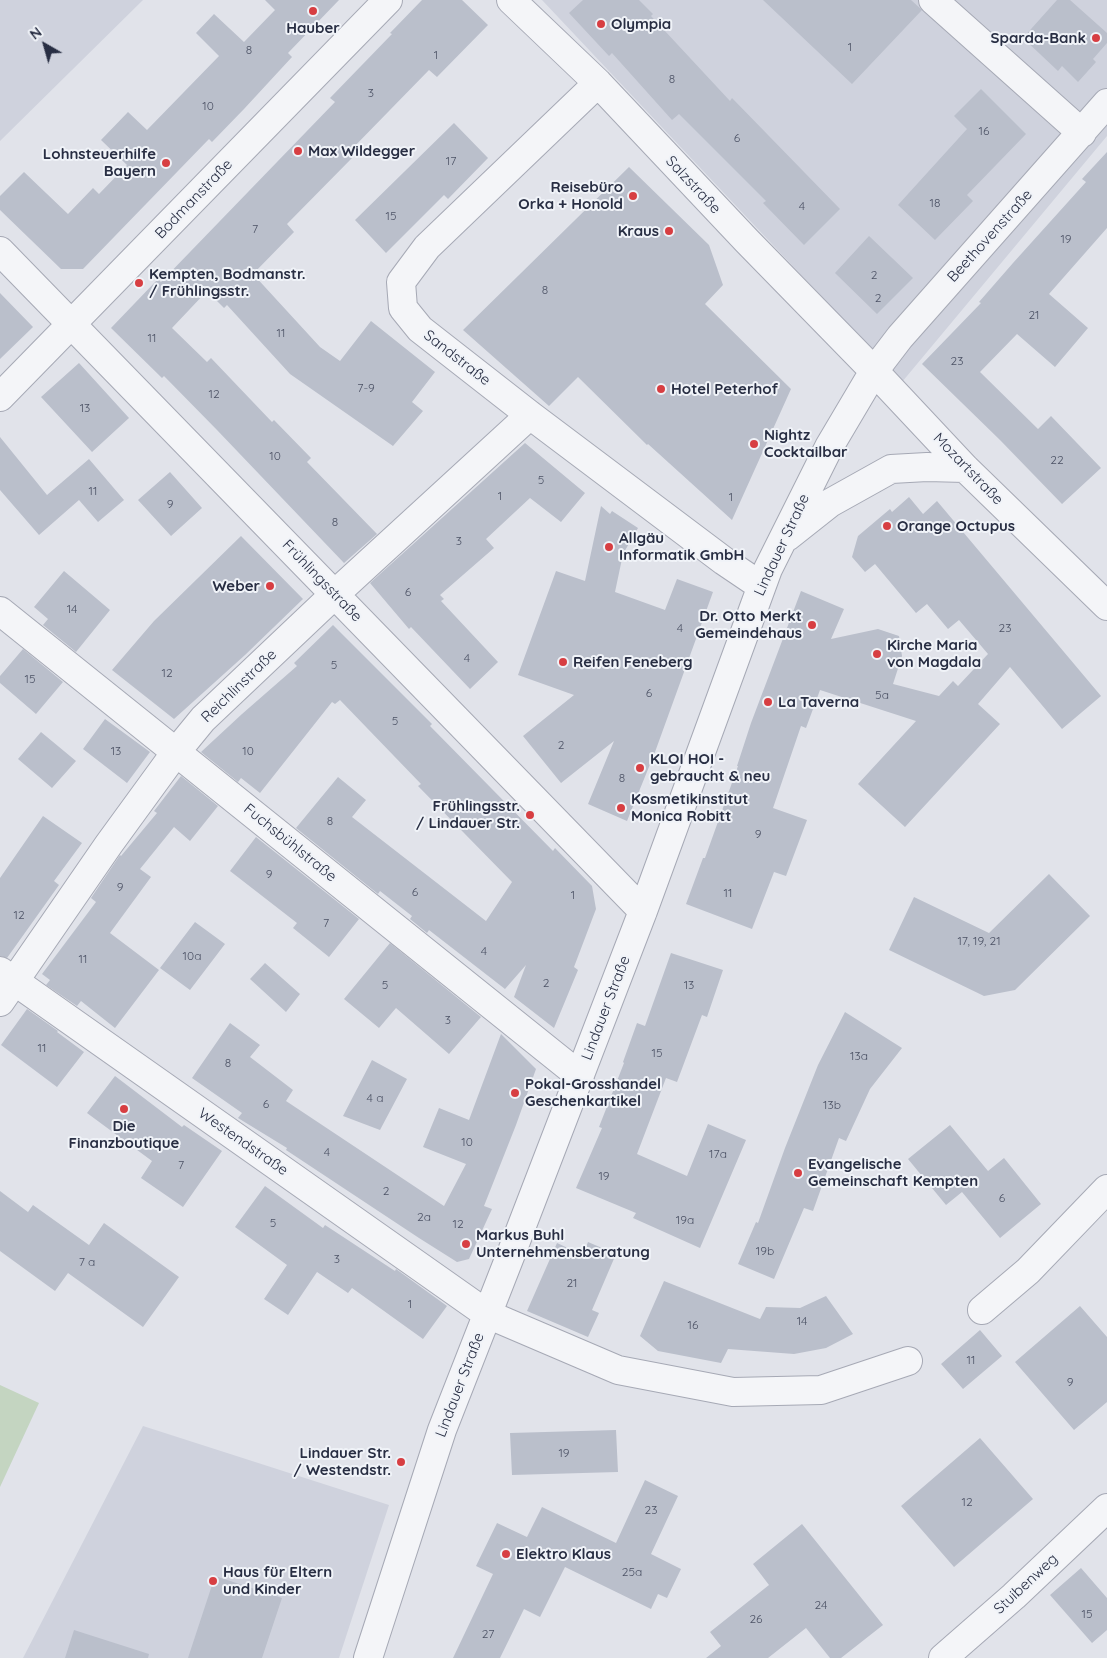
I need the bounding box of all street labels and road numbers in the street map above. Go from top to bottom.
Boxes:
street label: Salzstraße [662,152,724,218]
street label: Bodmanstraße [152,155,236,243]
street label: Beethovenstraße [944,186,1036,286]
street label: Sandstraße [420,326,494,390]
street label: Mozartstraße [929,429,1007,509]
street label: Lindauer Straße [750,491,814,599]
street label: Frühlingsstraße [278,536,366,626]
street label: Reichlinstraße [198,646,280,726]
street label: Fuchsbühlstraße [240,800,340,886]
street label: Lindauer Straße [578,953,634,1063]
street label: Westendstraße [195,1104,291,1180]
street label: Lindauer Straße [432,1330,488,1440]
street label: Stuibenweg [990,1550,1062,1618]

